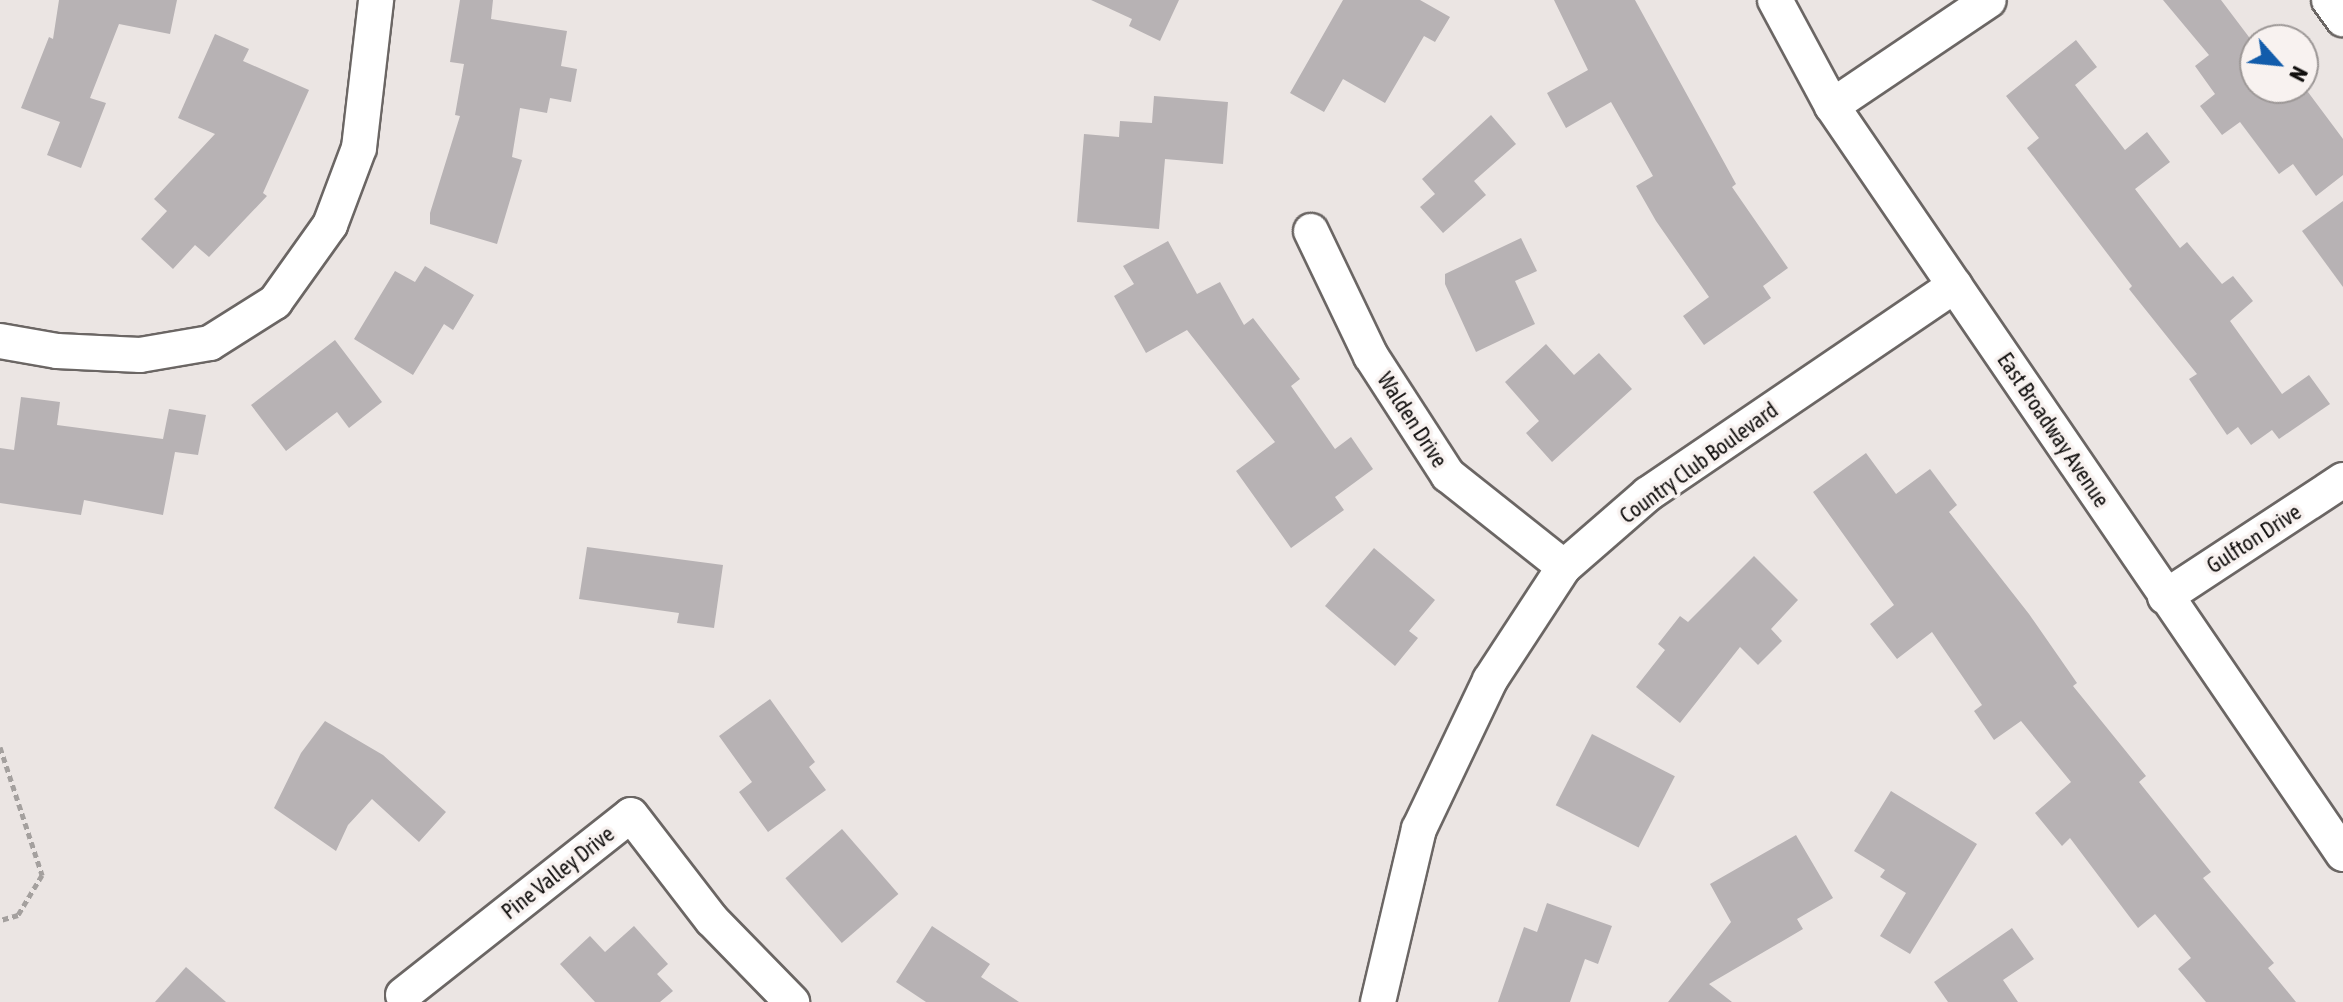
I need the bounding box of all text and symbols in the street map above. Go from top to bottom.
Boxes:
north arrow [2239,24,2319,104]
text: N [2284,62,2313,86]
street label: East Broadway Avenue [1992,348,2114,512]
street label: Walden Drive [1372,368,1452,472]
street label: Country Club Boulevard [1615,397,1783,529]
street label: Gulfton Drive [2202,499,2306,579]
street label: Pine Valley Drive [497,821,619,925]

